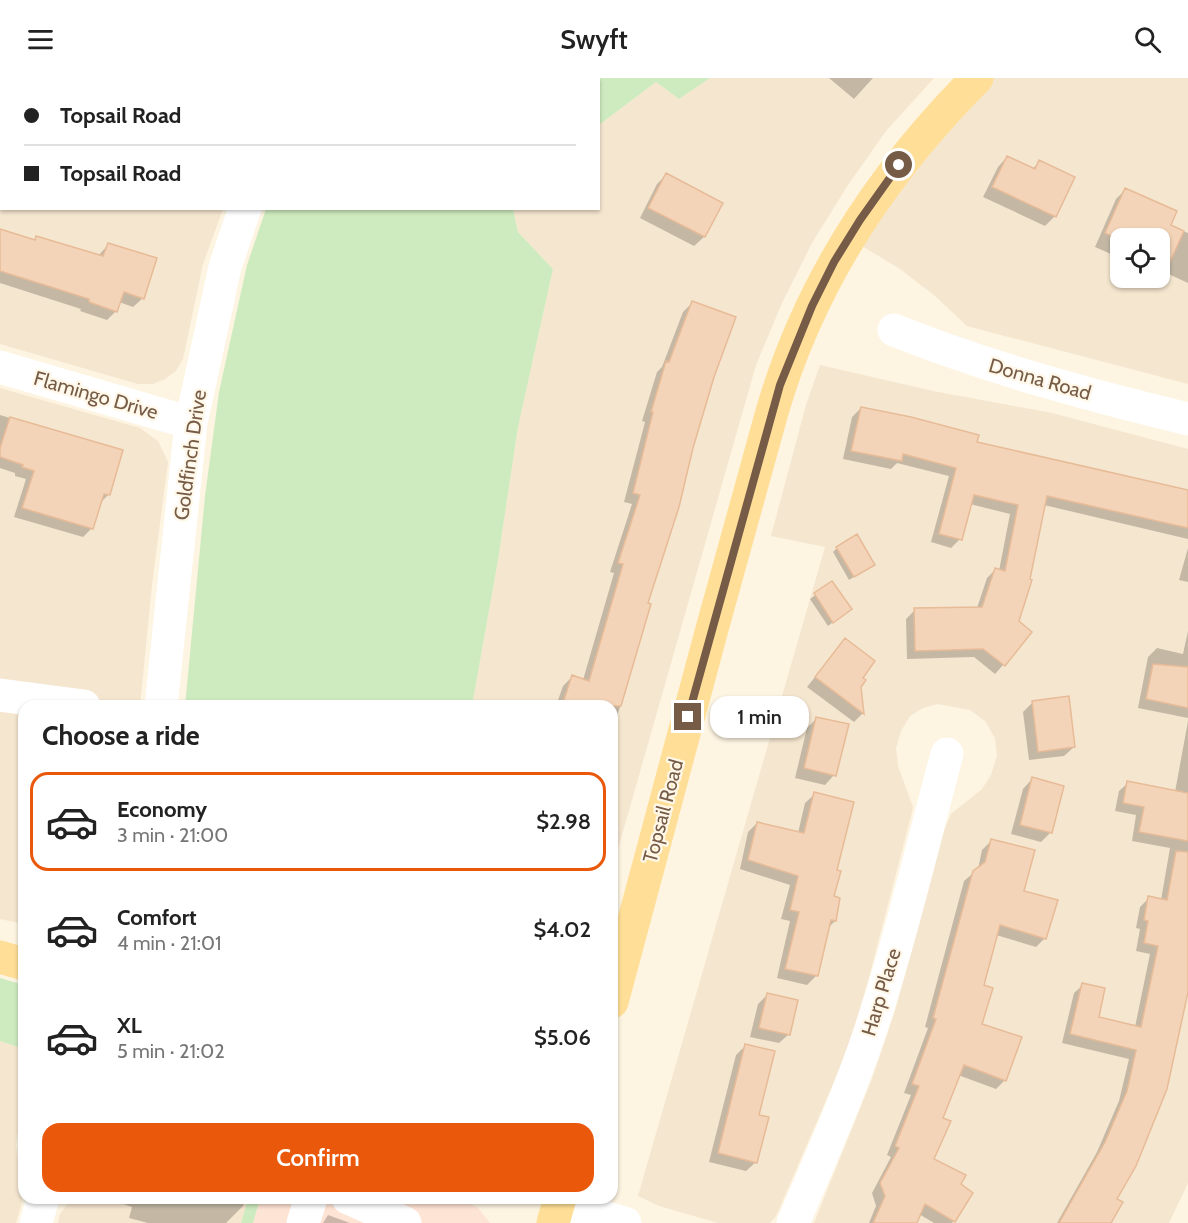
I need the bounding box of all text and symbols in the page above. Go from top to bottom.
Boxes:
icon: menu [24,23,57,56]
text: Swyft [560,23,628,56]
icon: search [1131,23,1164,56]
text: Topsail Road [60,102,181,129]
route start [885,151,912,178]
text: Topsail Road [60,160,181,187]
map controls [1110,228,1170,288]
button: locate [1110,228,1170,288]
street label: Donna Road [986,353,1094,405]
street label: Flamingo Drive [31,366,161,424]
street label: Goldfinch Drive [169,388,211,522]
callout: 1 min [709,696,808,738]
route end [674,703,701,730]
text: 1 min [737,705,782,729]
text: Choose a ride [42,719,200,752]
street label: Topsail Road [638,757,688,865]
icon: car [45,795,99,849]
text: Economy [117,796,207,823]
text: $2.98 [536,808,591,835]
text: 3 min · 21:00 [117,823,228,847]
icon: car [45,903,99,957]
text: Comfort [117,904,196,931]
text: $4.02 [533,916,591,943]
text: 4 min · 21:01 [117,931,221,955]
street label: Harp Place [856,945,906,1039]
icon: car [45,1011,99,1065]
text: XL [117,1012,142,1039]
text: $5.06 [534,1024,591,1051]
text: 5 min · 21:02 [117,1039,225,1063]
button: Confirm [42,1123,594,1192]

